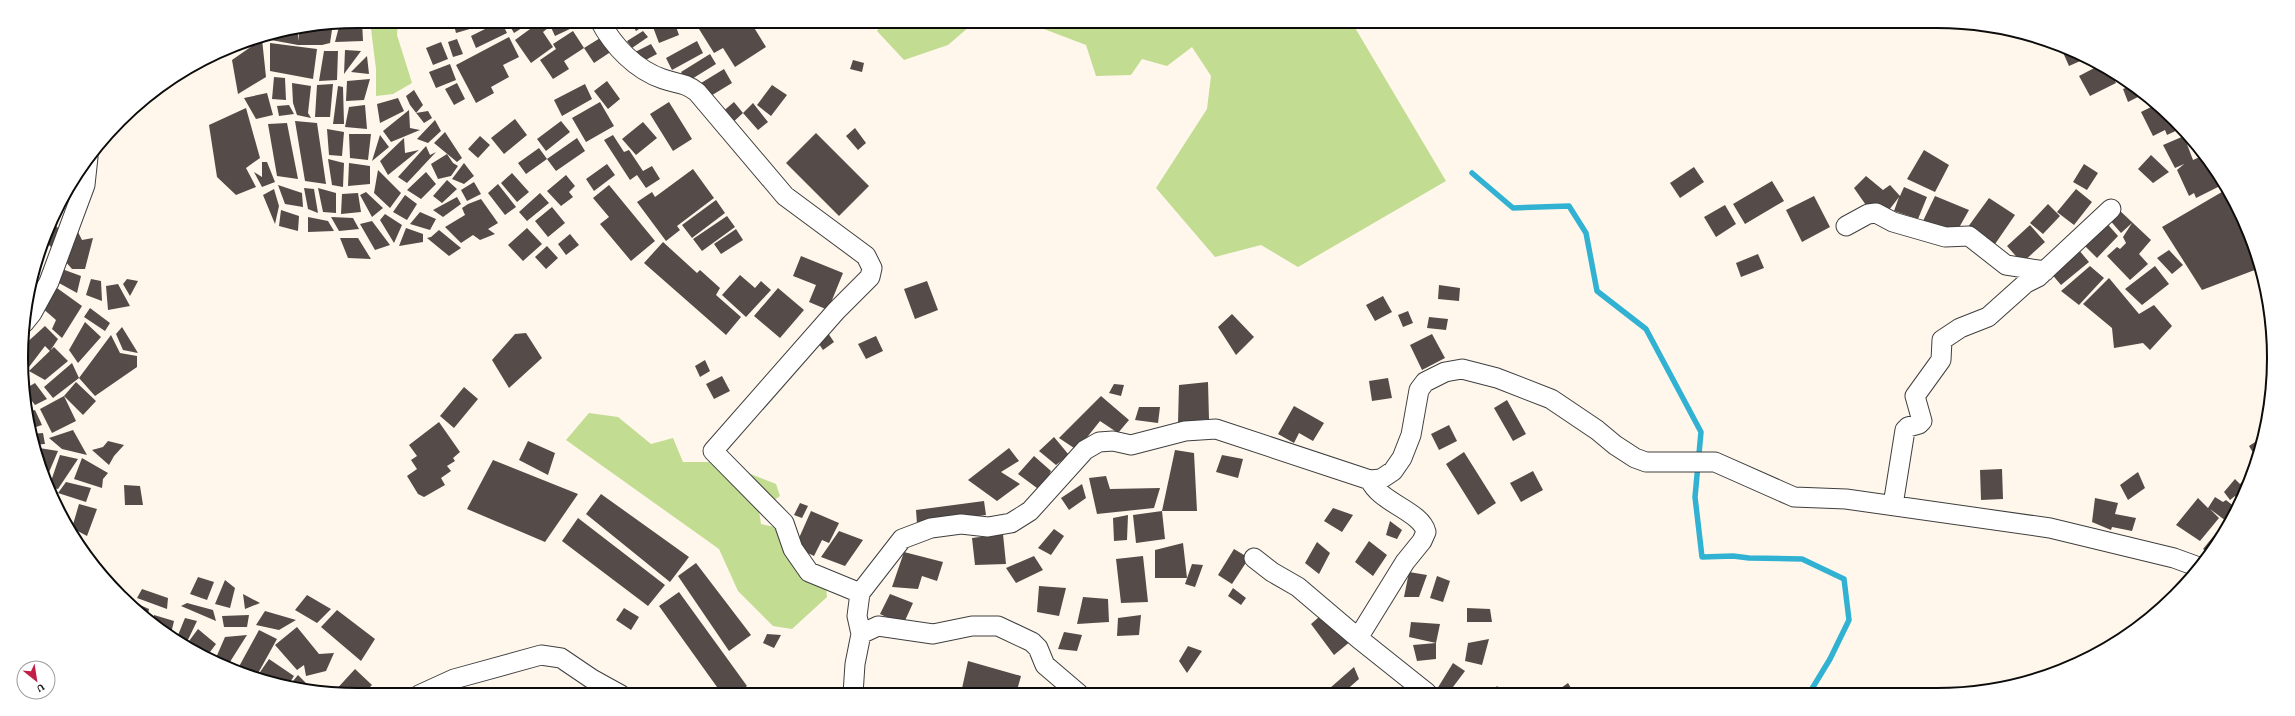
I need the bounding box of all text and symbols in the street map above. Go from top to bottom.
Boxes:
north arrow [16,660,56,700]
text: U [34,682,47,696]

